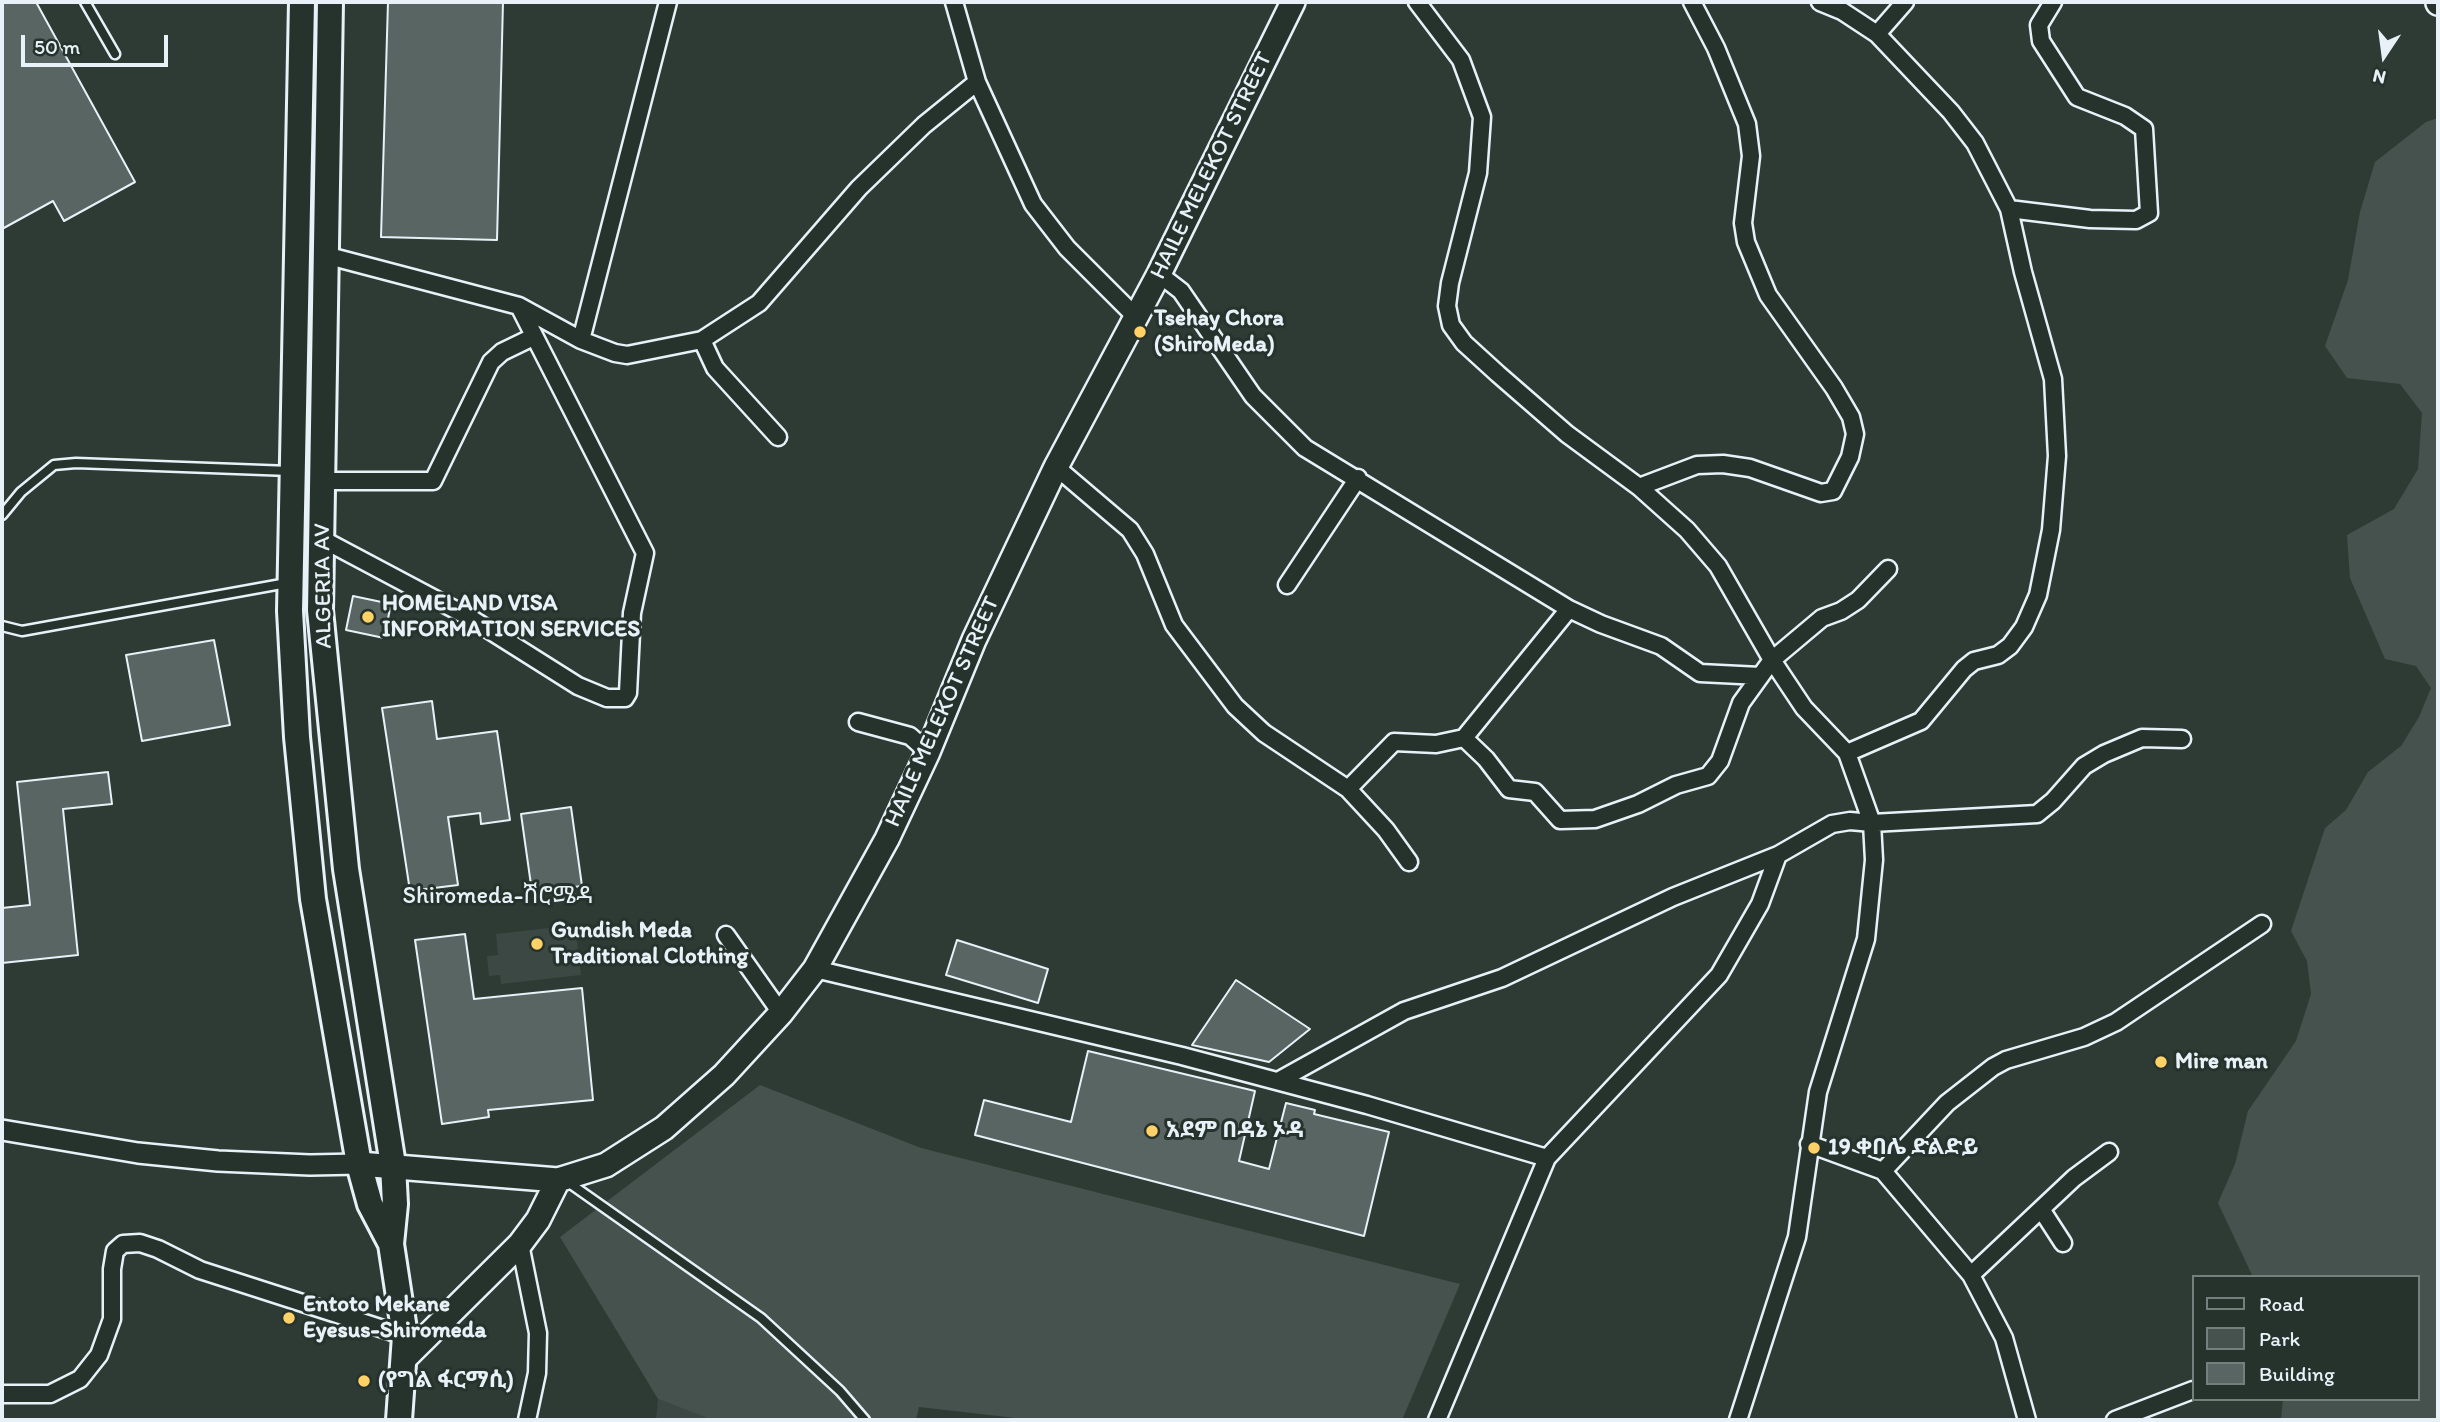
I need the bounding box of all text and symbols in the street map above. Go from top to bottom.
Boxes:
scale bar [24,21,172,65]
north arrow [2349,21,2419,91]
text: 50 m [34,34,80,59]
street label: HAILE MELEKOT STREET [1145,48,1279,284]
text: N [2370,64,2388,90]
place label: Tsehay Chora (ShiroMeda) [1154,305,1284,359]
marker: Tsehay Chora (ShiroMeda) [1132,324,1148,340]
street label: ALGERIA AV [309,523,339,649]
place label: HOMELAND VISA INFORMATION SERVICES [382,590,640,644]
street label: HAILE MELEKOT STREET [880,593,1006,831]
marker: HOMELAND VISA INFORMATION SERVICES [360,609,376,625]
district label: Shiromeda-ሽሮሜዳ [402,883,594,911]
place label: Gundish Meda Traditional Clothing [551,917,748,971]
marker: Gundish Meda Traditional Clothing [529,936,545,952]
place label: Mire man [2175,1048,2268,1076]
marker: Mire man [2153,1054,2169,1070]
place label: አደም በዳኔ ኦዳ [1166,1117,1305,1145]
marker: አደም በዳኔ ኦዳ [1144,1123,1160,1139]
place label: 19 ቀበሌ ድልድይ [1828,1134,1979,1162]
marker: 19 ቀበሌ ድልድይ [1806,1140,1822,1156]
legend [2192,1275,2419,1401]
place label: Entoto Mekane Eyesus-Shiromeda [303,1291,486,1345]
text: Road [2259,1291,2304,1316]
marker: Entoto Mekane Eyesus-Shiromeda [281,1310,297,1326]
text: Park [2259,1326,2300,1351]
text: Building [2259,1361,2335,1386]
place label: (የግል ፋርማሲ) [378,1367,514,1395]
marker: (የግል ፋርማሲ) [356,1373,372,1389]

